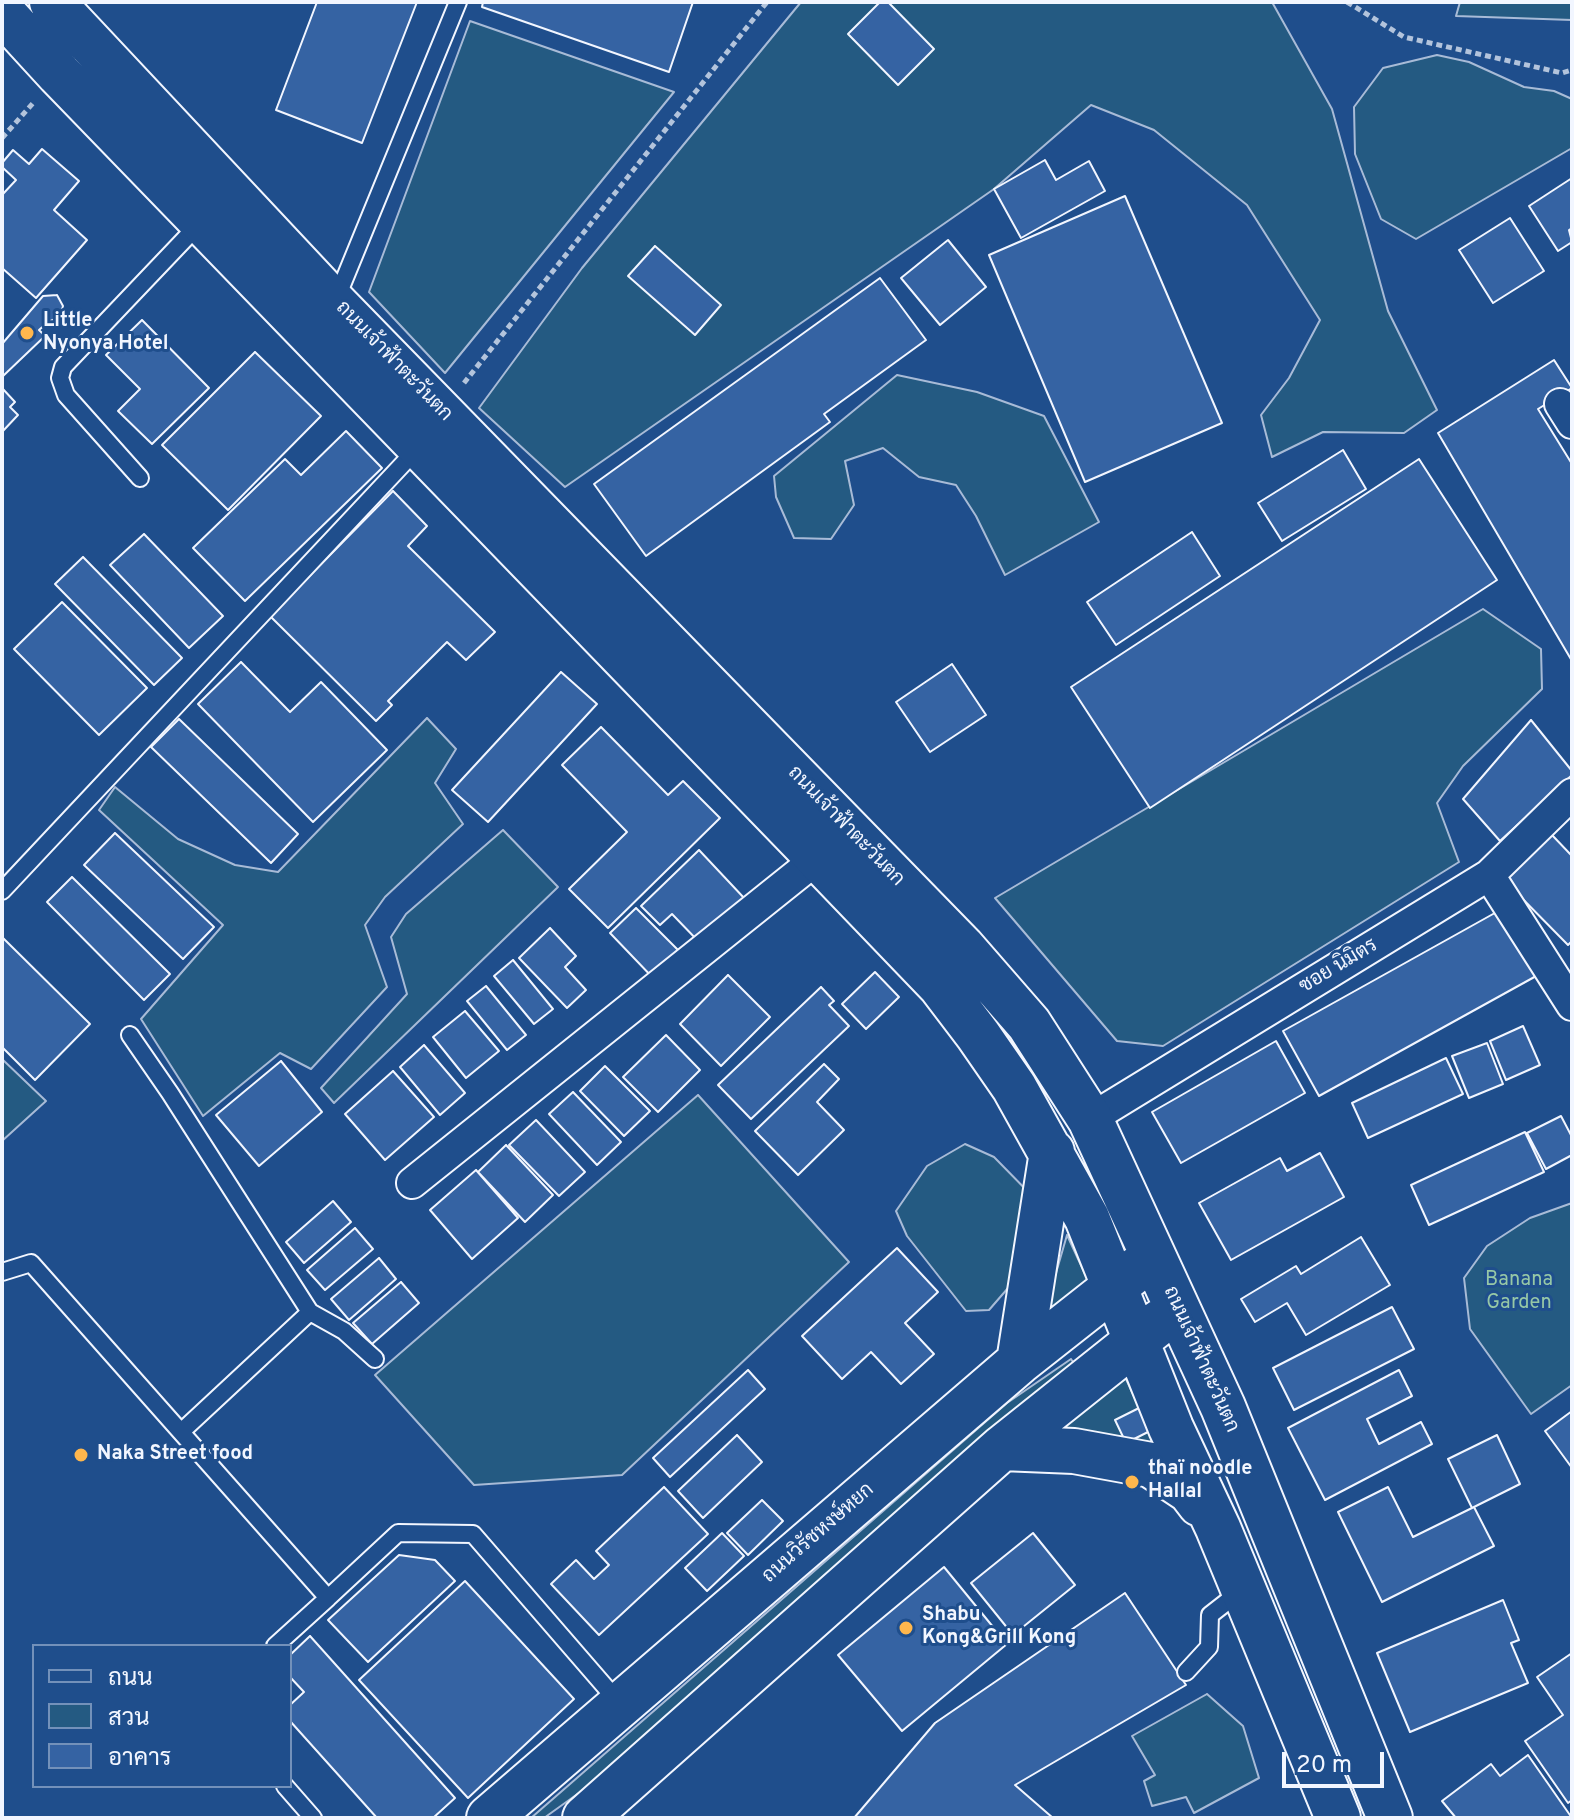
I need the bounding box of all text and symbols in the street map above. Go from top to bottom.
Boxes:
street label: ถนนเจ้าฟ้าตะวันตก [330,297,456,427]
place label: Little Nyonya Hotel [43,310,169,357]
marker: Little Nyonya Hotel [18,324,36,342]
street label: ถนนเจ้าฟ้าตะวันตก [782,762,908,892]
street label: ซอย นิมิตร [1296,934,1382,1000]
park label: Banana Garden [1485,1269,1553,1316]
street label: ถนนเจ้าฟ้าตะวันตก [1157,1283,1243,1437]
place label: Naka Street food [97,1443,253,1467]
marker: Naka Street food [72,1446,90,1464]
place label: thaï noodle Hallal [1148,1458,1252,1505]
marker: thaï noodle Hallal [1123,1473,1141,1491]
street label: ถนนวิรัชหงษ์หยก [758,1479,880,1589]
place label: Shabu Kong&Grill Kong [922,1604,1076,1651]
marker: Shabu Kong&Grill Kong [897,1619,915,1637]
legend [32,1644,292,1788]
text: ถนน [108,1664,153,1694]
text: สวน [108,1704,150,1734]
scale bar [1286,1736,1388,1786]
text: อาคาร [108,1744,171,1774]
text: 20 m [1296,1751,1352,1781]

